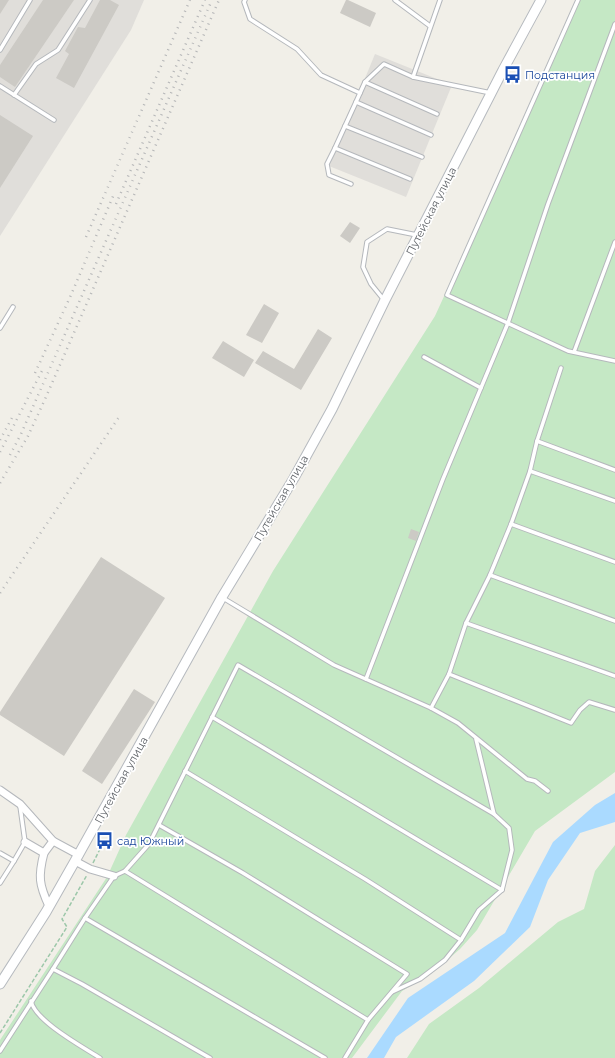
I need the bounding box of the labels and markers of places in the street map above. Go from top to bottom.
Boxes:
bus stop icon: Подстанция [502,65,522,85]
place label: Подстанция [525,68,595,82]
bus stop icon: сад Южный [94,831,114,851]
place label: сад Южный [117,834,184,848]

